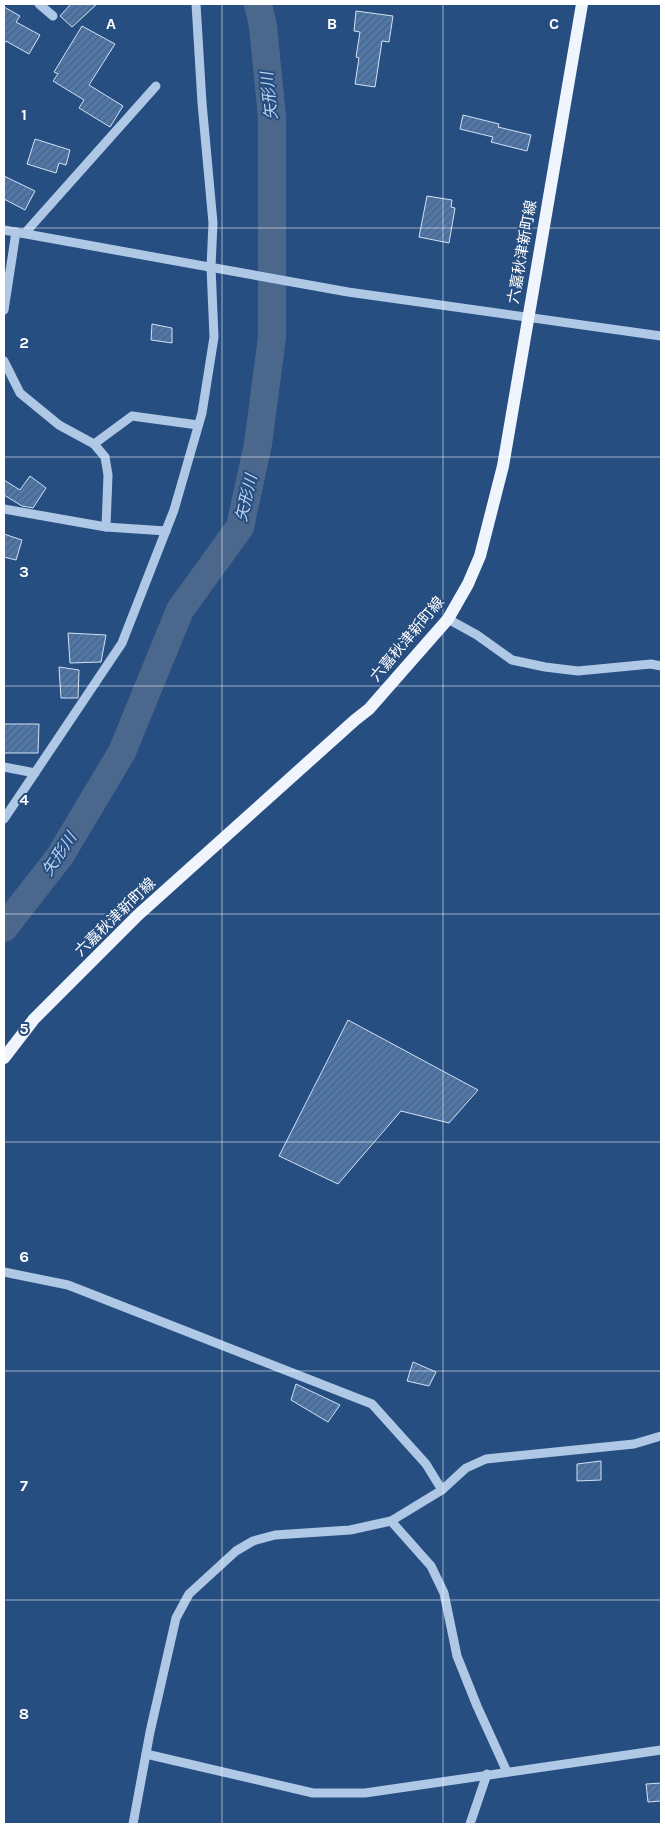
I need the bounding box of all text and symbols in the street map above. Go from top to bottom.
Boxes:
text: A [106,14,116,33]
text: B [327,14,337,33]
text: C [549,14,559,33]
water label: 矢形川 [257,69,281,121]
text: 1 [21,105,27,124]
street label: 六嘉秋津新町線 [504,199,540,305]
text: 2 [19,333,29,352]
water label: 矢形川 [231,471,261,524]
text: 3 [19,562,29,581]
street label: 六嘉秋津新町線 [366,593,448,685]
text: 4 [19,790,29,809]
water label: 矢形川 [38,827,81,879]
street label: 六嘉秋津新町線 [71,874,159,960]
text: 5 [19,1019,29,1038]
text: 6 [19,1247,29,1266]
text: 7 [20,1476,28,1495]
text: 8 [19,1704,29,1723]

